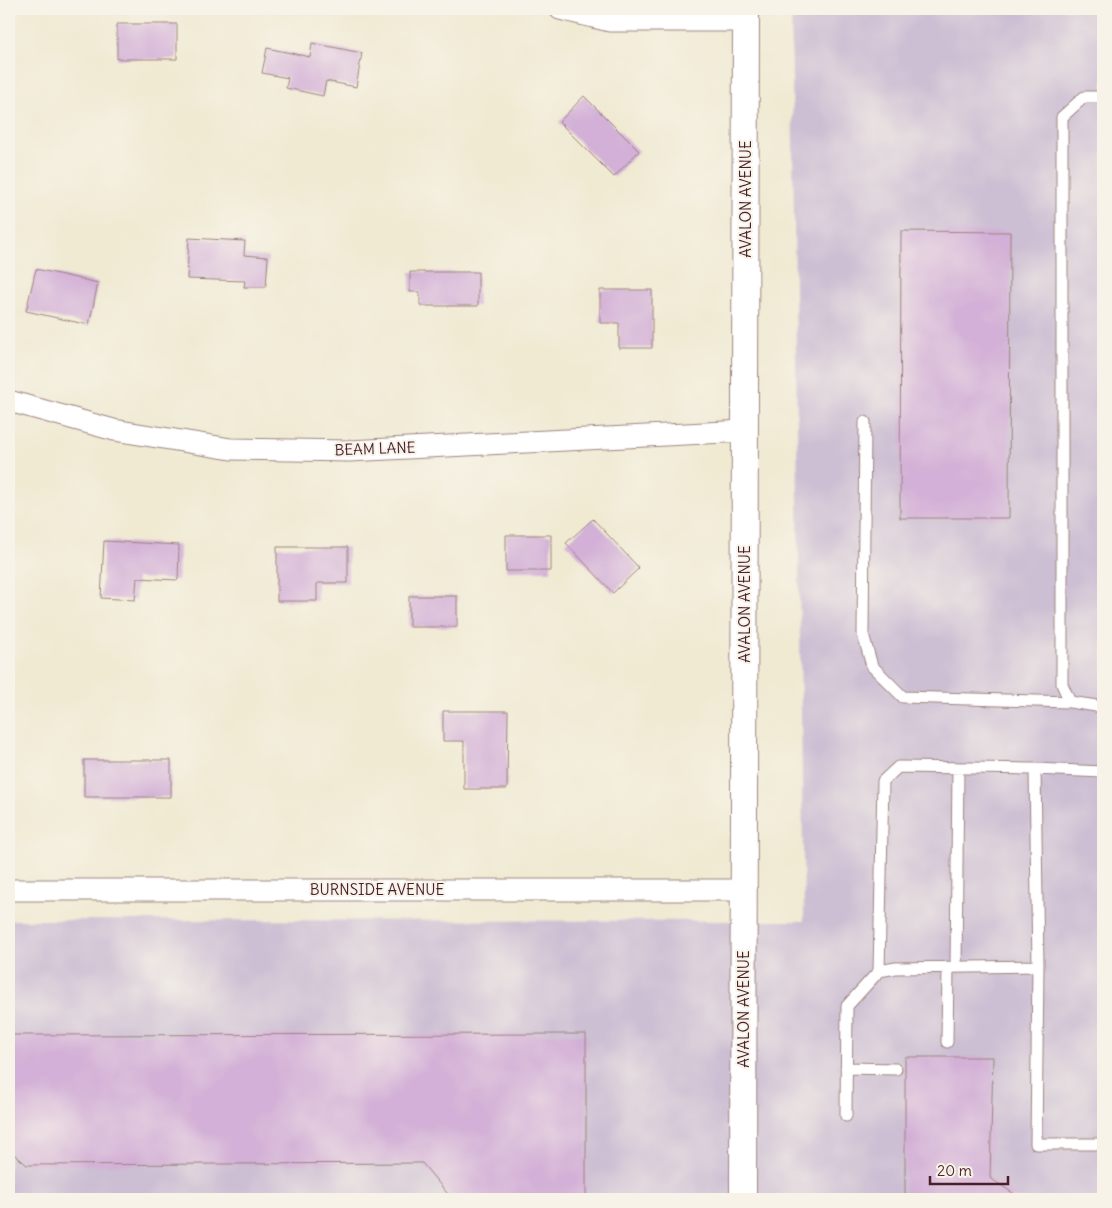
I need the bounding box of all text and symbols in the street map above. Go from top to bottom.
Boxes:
street label: AVALON AVENUE [736,140,755,258]
street label: BEAM LANE [334,438,416,459]
street label: AVALON AVENUE [735,545,754,663]
street label: BURNSIDE AVENUE [310,880,445,899]
street label: AVALON AVENUE [734,950,753,1068]
scale bar [930,1153,1007,1185]
text: 20 m [937,1161,972,1180]

